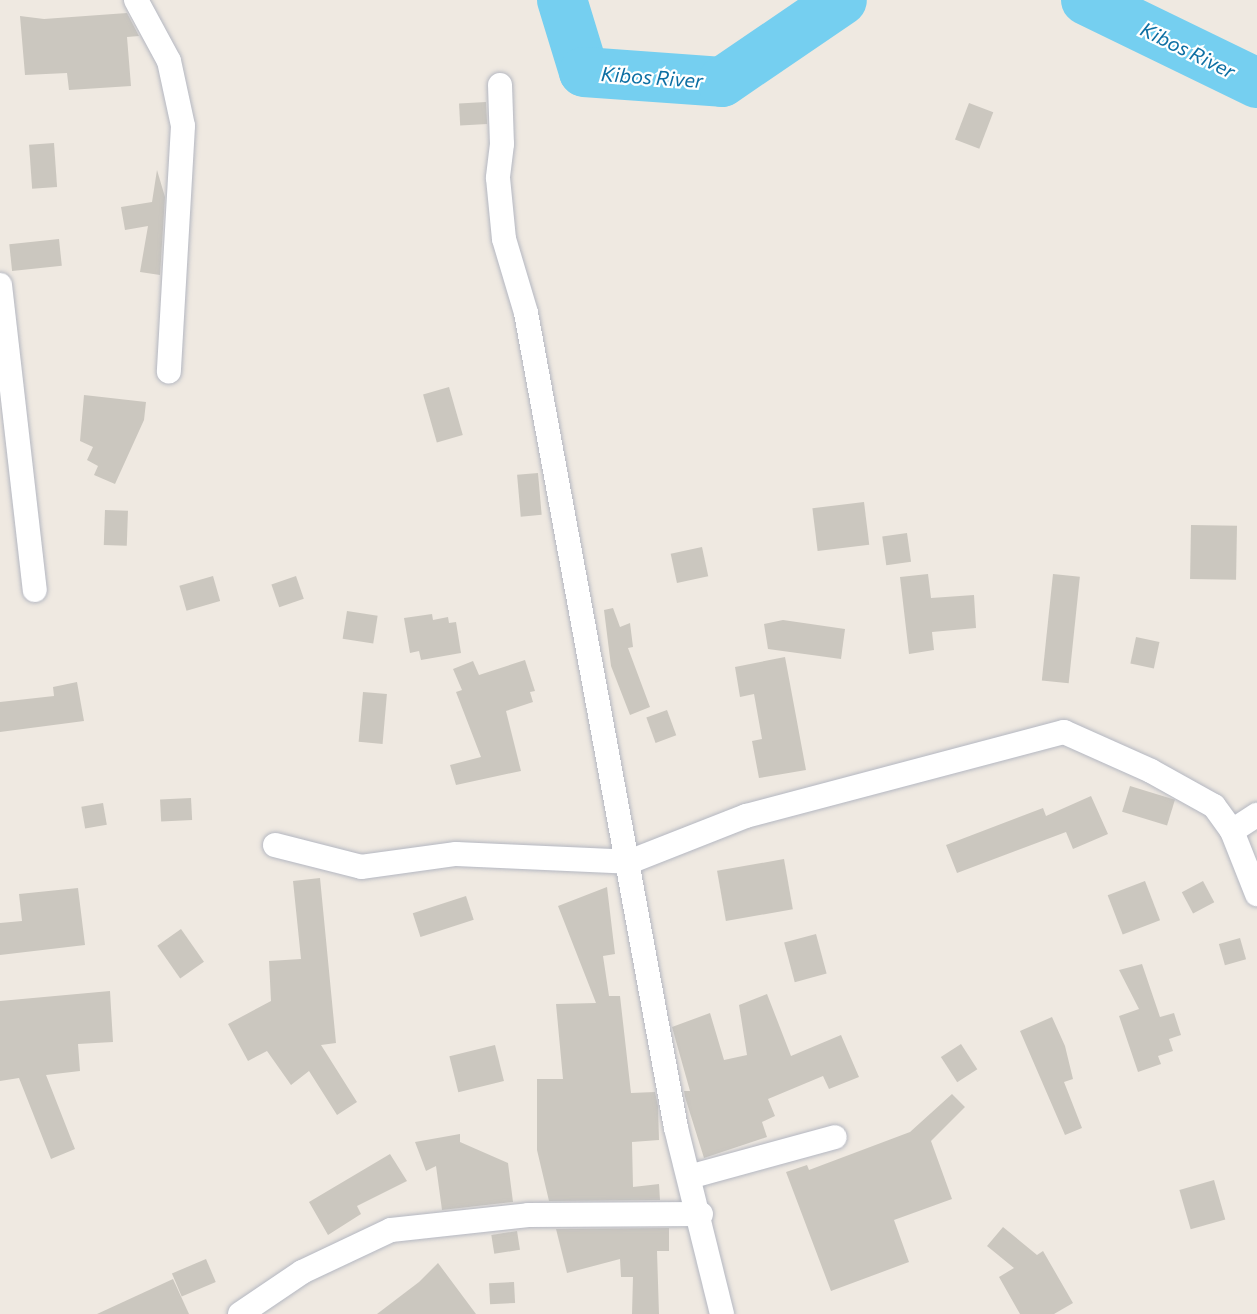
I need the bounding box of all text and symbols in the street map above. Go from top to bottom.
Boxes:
water label: Kibos River [1137,17,1239,83]
water label: Kibos River [600,61,704,93]

